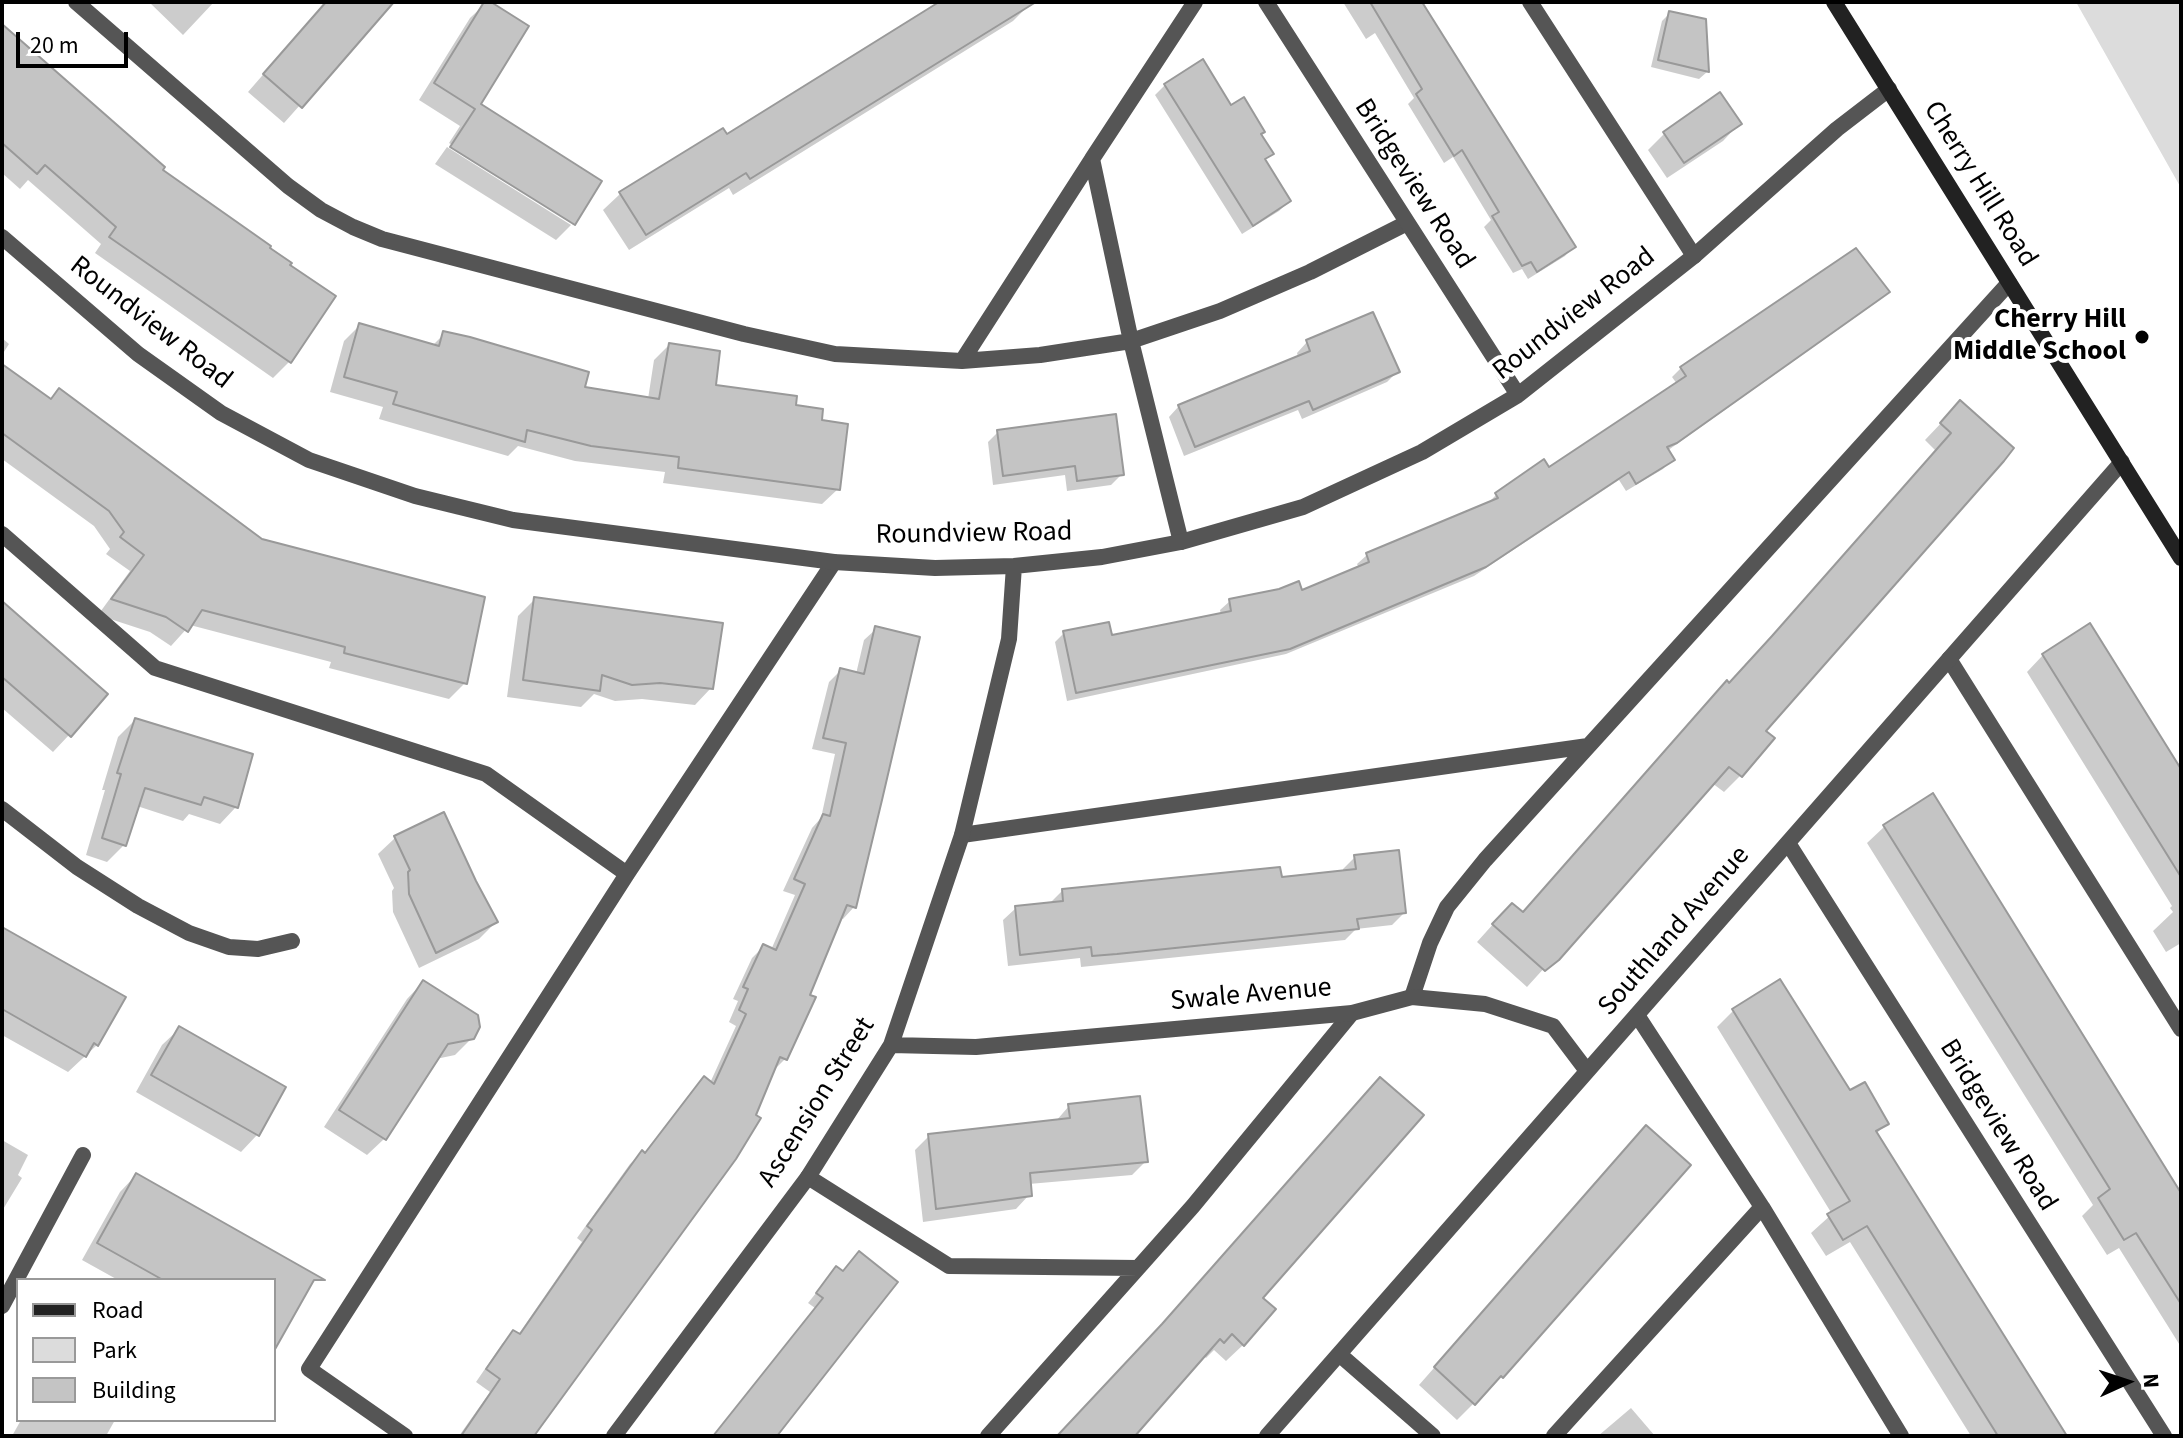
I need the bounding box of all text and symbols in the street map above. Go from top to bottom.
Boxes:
scale bar [20,16,132,66]
text: 20 m [30,28,79,63]
street label: Bridgeview Road [1345,94,1481,276]
street label: Cherry Hill Road [1915,96,2043,274]
street label: Roundview Road [1487,241,1663,389]
street label: Roundview Road [62,250,238,398]
place label: Cherry Hill Middle School [1953,304,2126,370]
marker: Cherry Hill Middle School [2133,328,2151,346]
street label: Roundview Road [875,516,1073,554]
street label: Southland Avenue [1592,840,1758,1024]
street label: Swale Avenue [1169,972,1333,1020]
street label: Ascension Street [752,1012,884,1194]
street label: Bridgeview Road [1931,1034,2063,1218]
legend [16,1278,276,1422]
text: Road [92,1293,144,1328]
text: Park [92,1333,137,1368]
north arrow [2087,1342,2167,1422]
text: Building [92,1373,176,1408]
text: N [2135,1373,2167,1389]

